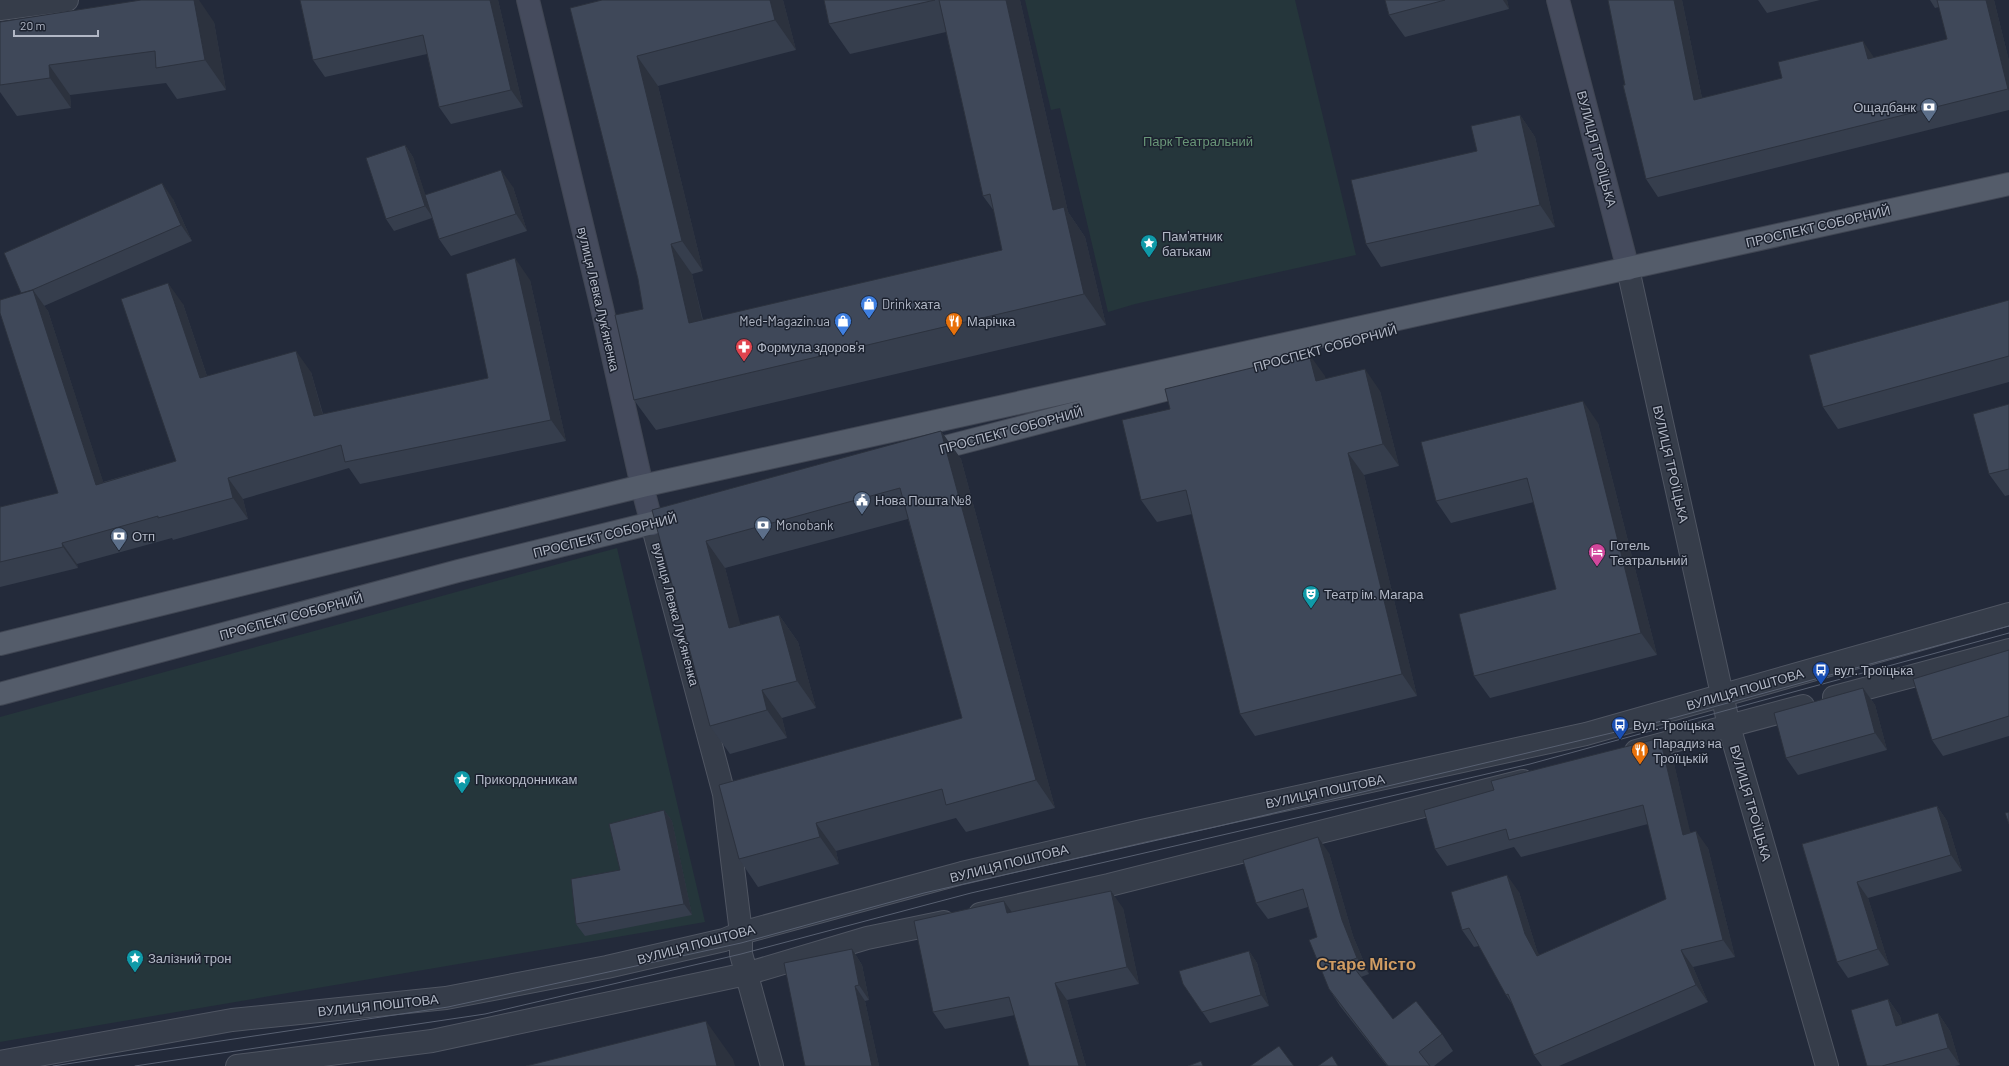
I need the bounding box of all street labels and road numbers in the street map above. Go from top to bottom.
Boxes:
street label: ВУЛИЦЯ ТРОЇЦЬКА [1574,89,1620,209]
street label: ПРОСПЕКТ СОБОРНИЙ [1744,202,1892,250]
street label: вулиця Левка Лукʼяненка [575,225,624,374]
street label: ПРОСПЕКТ СОБОРНИЙ [1252,321,1398,375]
street label: ПРОСПЕКТ СОБОРНИЙ [938,403,1084,457]
street label: ВУЛИЦЯ ТРОЇЦЬКА [1650,404,1692,525]
street label: ПРОСПЕКТ СОБОРНИЙ [531,509,679,561]
street label: вулиця Левка Лукʼяненка [649,541,703,688]
street label: ПРОСПЕКТ СОБОРНИЙ [218,589,364,643]
street label: ВУЛИЦЯ ПОШТОВА [1684,665,1806,713]
street label: ВУЛИЦЯ ТРОЇЦЬКА [1727,743,1775,863]
street label: ВУЛИЦЯ ПОШТОВА [1264,770,1386,811]
street label: ВУЛИЦЯ ПОШТОВА [948,840,1070,885]
street label: ВУЛИЦЯ ПОШТОВА [635,920,757,967]
street label: ВУЛИЦЯ ПОШТОВА [317,991,439,1019]

